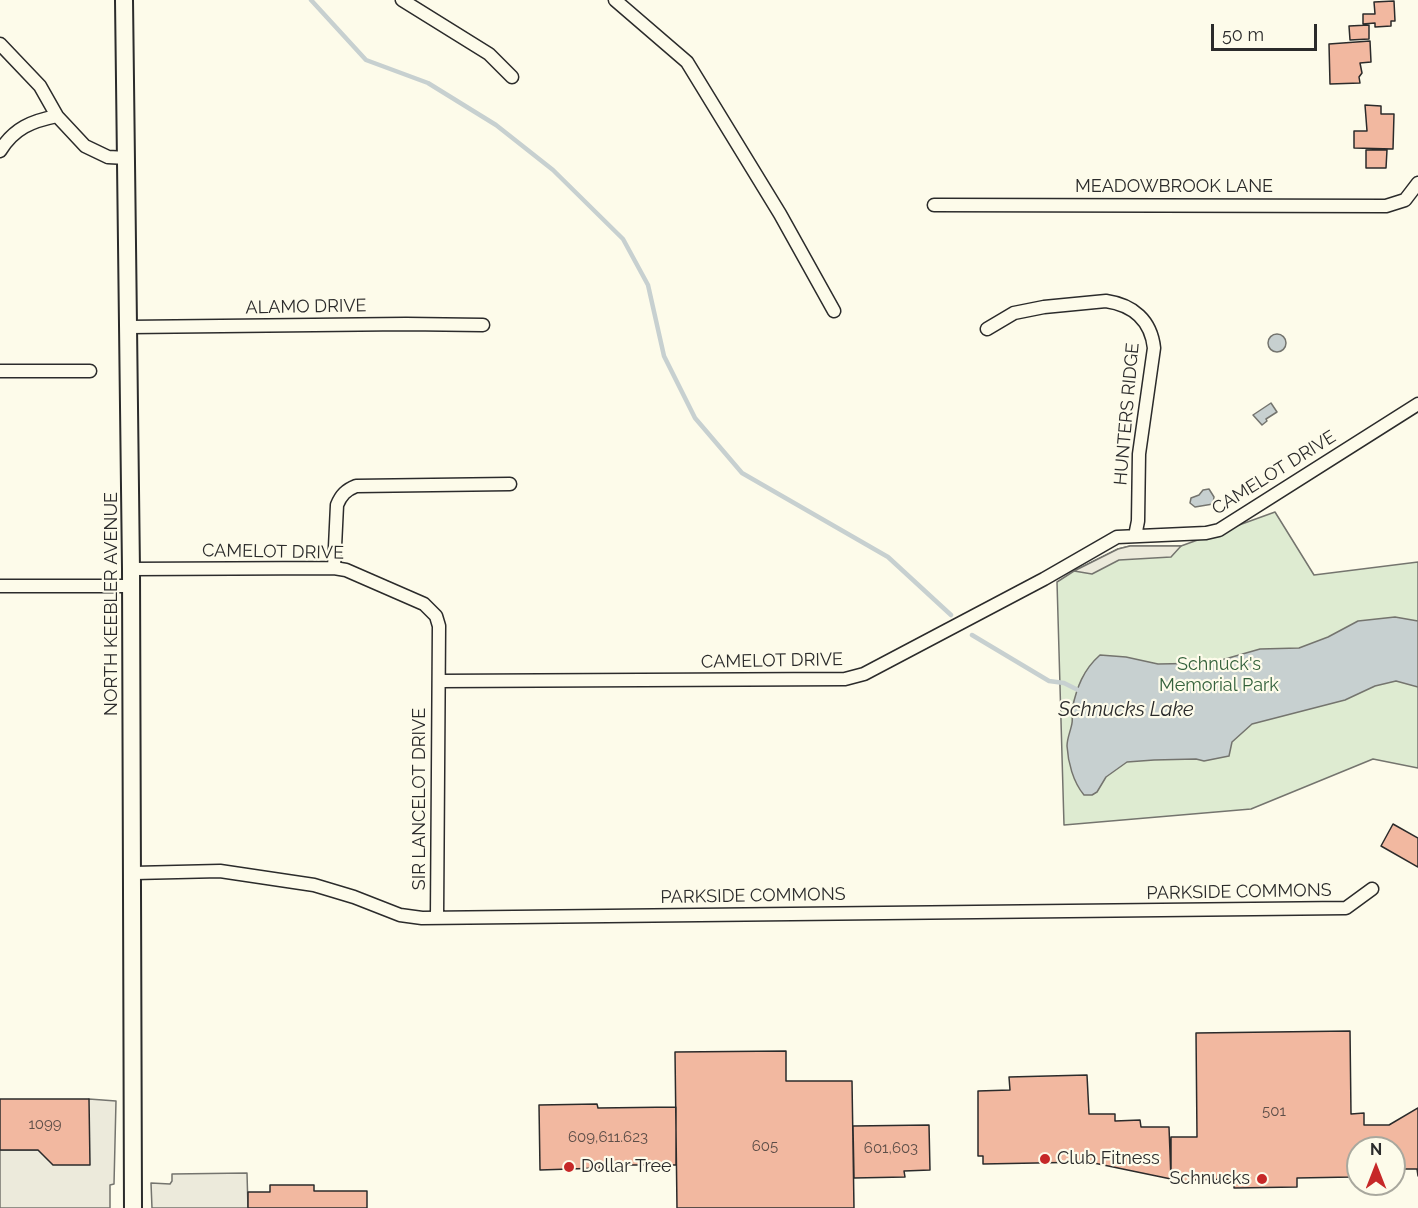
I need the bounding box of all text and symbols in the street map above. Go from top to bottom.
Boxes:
scale bar [1214,12,1320,50]
text: 50 m [1222,24,1264,45]
street label: MEADOWBROOK LANE [1075,176,1273,198]
street label: ALAMO DRIVE [245,295,367,319]
street label: HUNTERS RIDGE [1110,342,1144,486]
street label: CAMELOT DRIVE [1208,426,1340,520]
street label: NORTH KEEBLER AVENUE [101,492,123,716]
street label: CAMELOT DRIVE [202,540,344,564]
street label: CAMELOT DRIVE [701,649,843,673]
park label: Schnuck's Memorial Park [1159,654,1279,696]
water label: Schnucks Lake [1058,698,1194,722]
street label: SIR LANCELOT DRIVE [409,708,431,890]
street label: PARKSIDE COMMONS [1146,880,1332,904]
street label: PARKSIDE COMMONS [660,884,846,908]
house number: 501 [1262,1102,1286,1120]
house number: 1099 [28,1115,62,1133]
house number: 609,611.623 [568,1128,648,1146]
north arrow [1346,1136,1406,1196]
house number: 605 [752,1137,778,1155]
house number: 601,603 [864,1139,918,1157]
text: N [1370,1140,1382,1159]
place label: Club Fitness [1057,1148,1160,1170]
marker: Club Fitness [1038,1152,1052,1166]
place label: Dollar Tree [581,1156,672,1178]
marker: Dollar Tree [562,1160,576,1174]
place label: Schnucks [1169,1168,1250,1190]
marker: Schnucks [1255,1172,1269,1186]

